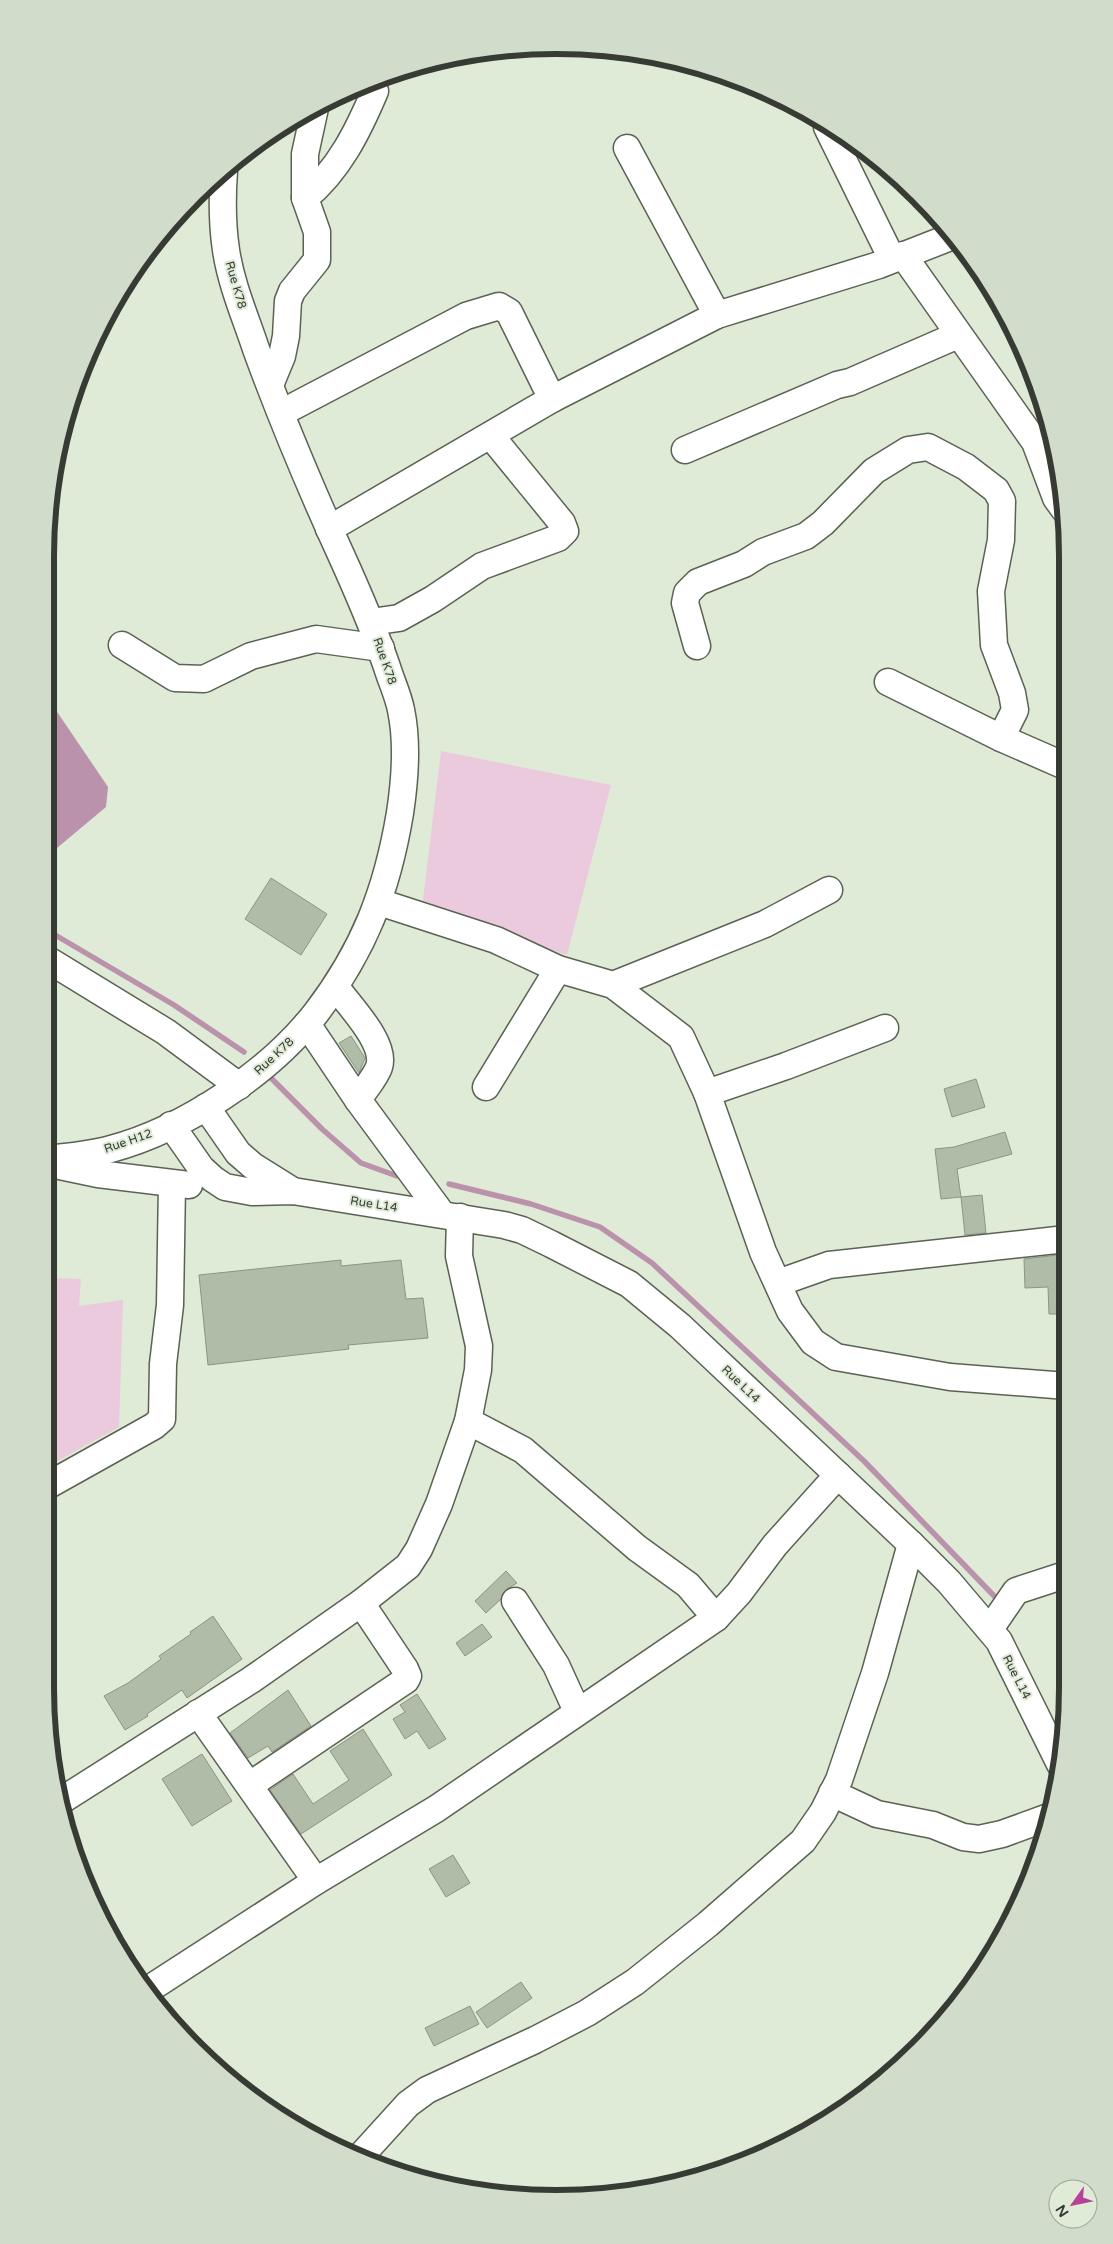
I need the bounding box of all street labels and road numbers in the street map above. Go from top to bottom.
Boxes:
street label: Rue K78 [223,260,249,310]
street label: Rue K78 [370,636,400,686]
street label: Rue K78 [251,1034,297,1078]
street label: Rue H12 [102,1126,154,1156]
street label: Rue L14 [349,1193,399,1215]
street label: Rue L14 [719,1362,763,1406]
street label: Rue L14 [1000,1653,1034,1702]

